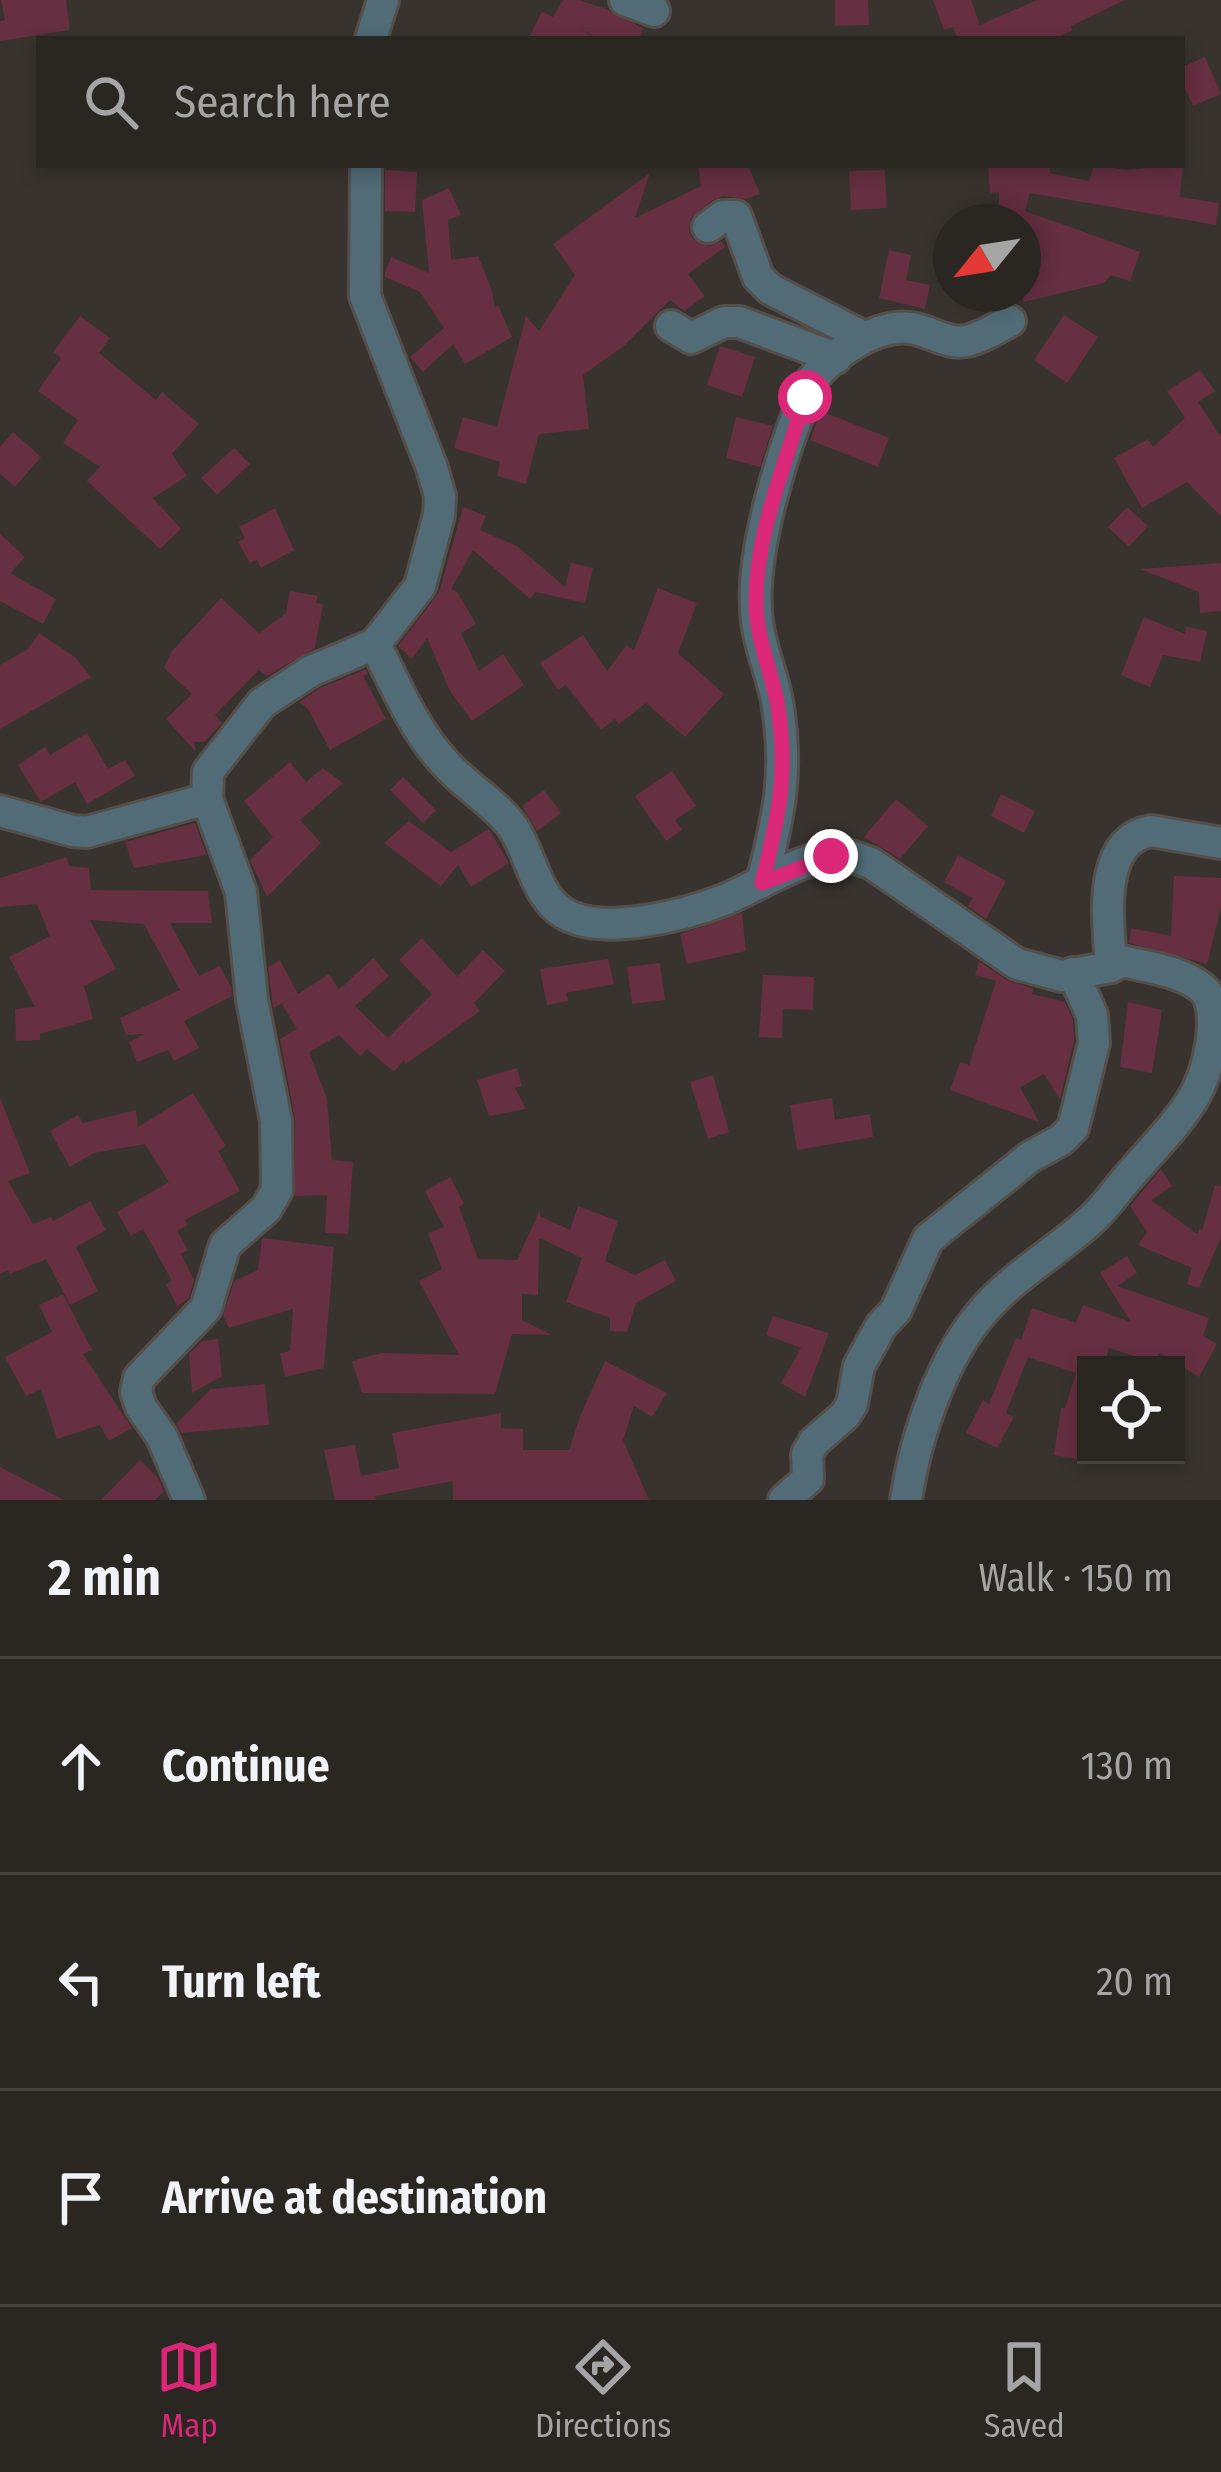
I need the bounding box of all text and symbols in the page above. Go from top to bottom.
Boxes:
search box [36,36,1185,168]
icon: search [78,69,144,135]
text: Search here [174,75,391,129]
north arrow [933,204,1041,312]
route start [778,370,832,424]
route end [804,829,858,883]
map controls [1077,1356,1185,1464]
button: locate [1077,1356,1185,1464]
text: 2 min [48,1547,161,1609]
text: Walk · 150 m [979,1555,1173,1601]
icon: ahead [48,1733,114,1799]
text: Continue [162,1739,330,1793]
text: 130 m [1081,1743,1173,1789]
icon: left [48,1949,114,2015]
text: Turn left [162,1955,321,2009]
text: 20 m [1096,1959,1173,2005]
icon: arrive [48,2165,114,2231]
text: Arrive at destination [162,2171,547,2225]
tab: Map [156,2334,222,2446]
tab: Directions [535,2334,671,2446]
tab: Saved [984,2334,1065,2446]

